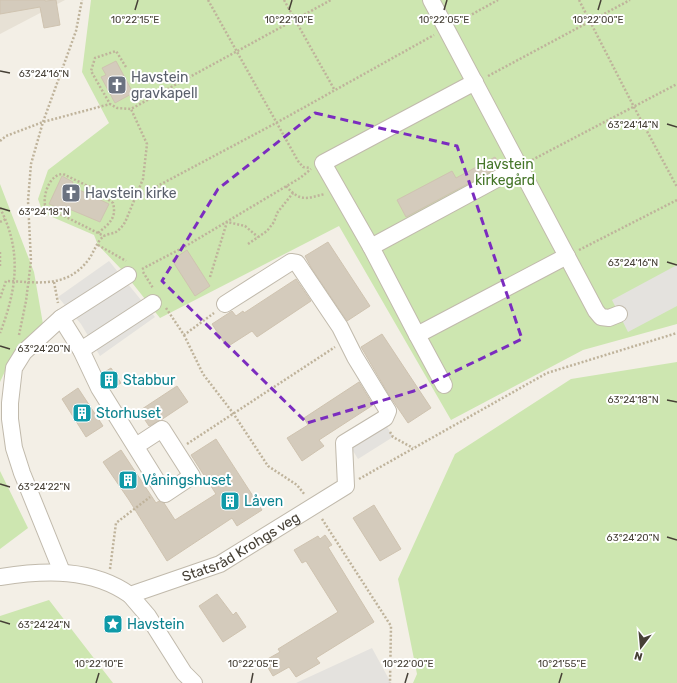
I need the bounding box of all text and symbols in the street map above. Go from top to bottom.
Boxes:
text: 10°22'15"E [111,14,159,26]
text: 10°22'10"E [265,14,313,26]
text: 10°22'05"E [419,14,469,26]
text: 10°22'00"E [573,14,623,26]
text: 63°24'16"N [19,68,69,80]
place label: Havstein gravkapell [131,69,198,102]
church icon: Havstein gravkapell [106,74,128,96]
text: 63°24'14"N [608,119,658,131]
park label: Havstein kirkegård [475,156,535,189]
church icon: Havstein kirke [60,182,82,204]
place label: Havstein kirke [85,185,177,202]
text: 63°24'18"N [18,206,70,218]
text: 63°24'16"N [608,257,658,269]
text: 63°24'20"N [18,343,70,355]
building icon: Stabbur [98,369,120,391]
place label: Stabbur [123,372,176,389]
text: 63°24'18"N [607,394,659,406]
building icon: Storhuset [71,402,93,424]
place label: Storhuset [96,405,161,422]
building icon: Våningshuset [117,469,139,491]
place label: Våningshuset [142,472,232,489]
text: 63°24'22"N [18,481,70,493]
building icon: Låven [219,490,241,512]
place label: Låven [244,493,283,510]
street label: Statsråd Krohgs veg [180,509,303,585]
text: 63°24'20"N [607,532,659,544]
place icon: Havstein [102,613,124,635]
place label: Havstein [127,616,184,633]
text: 63°24'24"N [18,619,70,631]
north arrow [621,627,661,667]
text: N [633,649,644,663]
text: 10°22'10"E [75,658,123,670]
text: 10°22'05"E [228,658,278,670]
text: 10°22'00"E [383,658,433,670]
text: 10°21'55"E [538,658,586,670]

